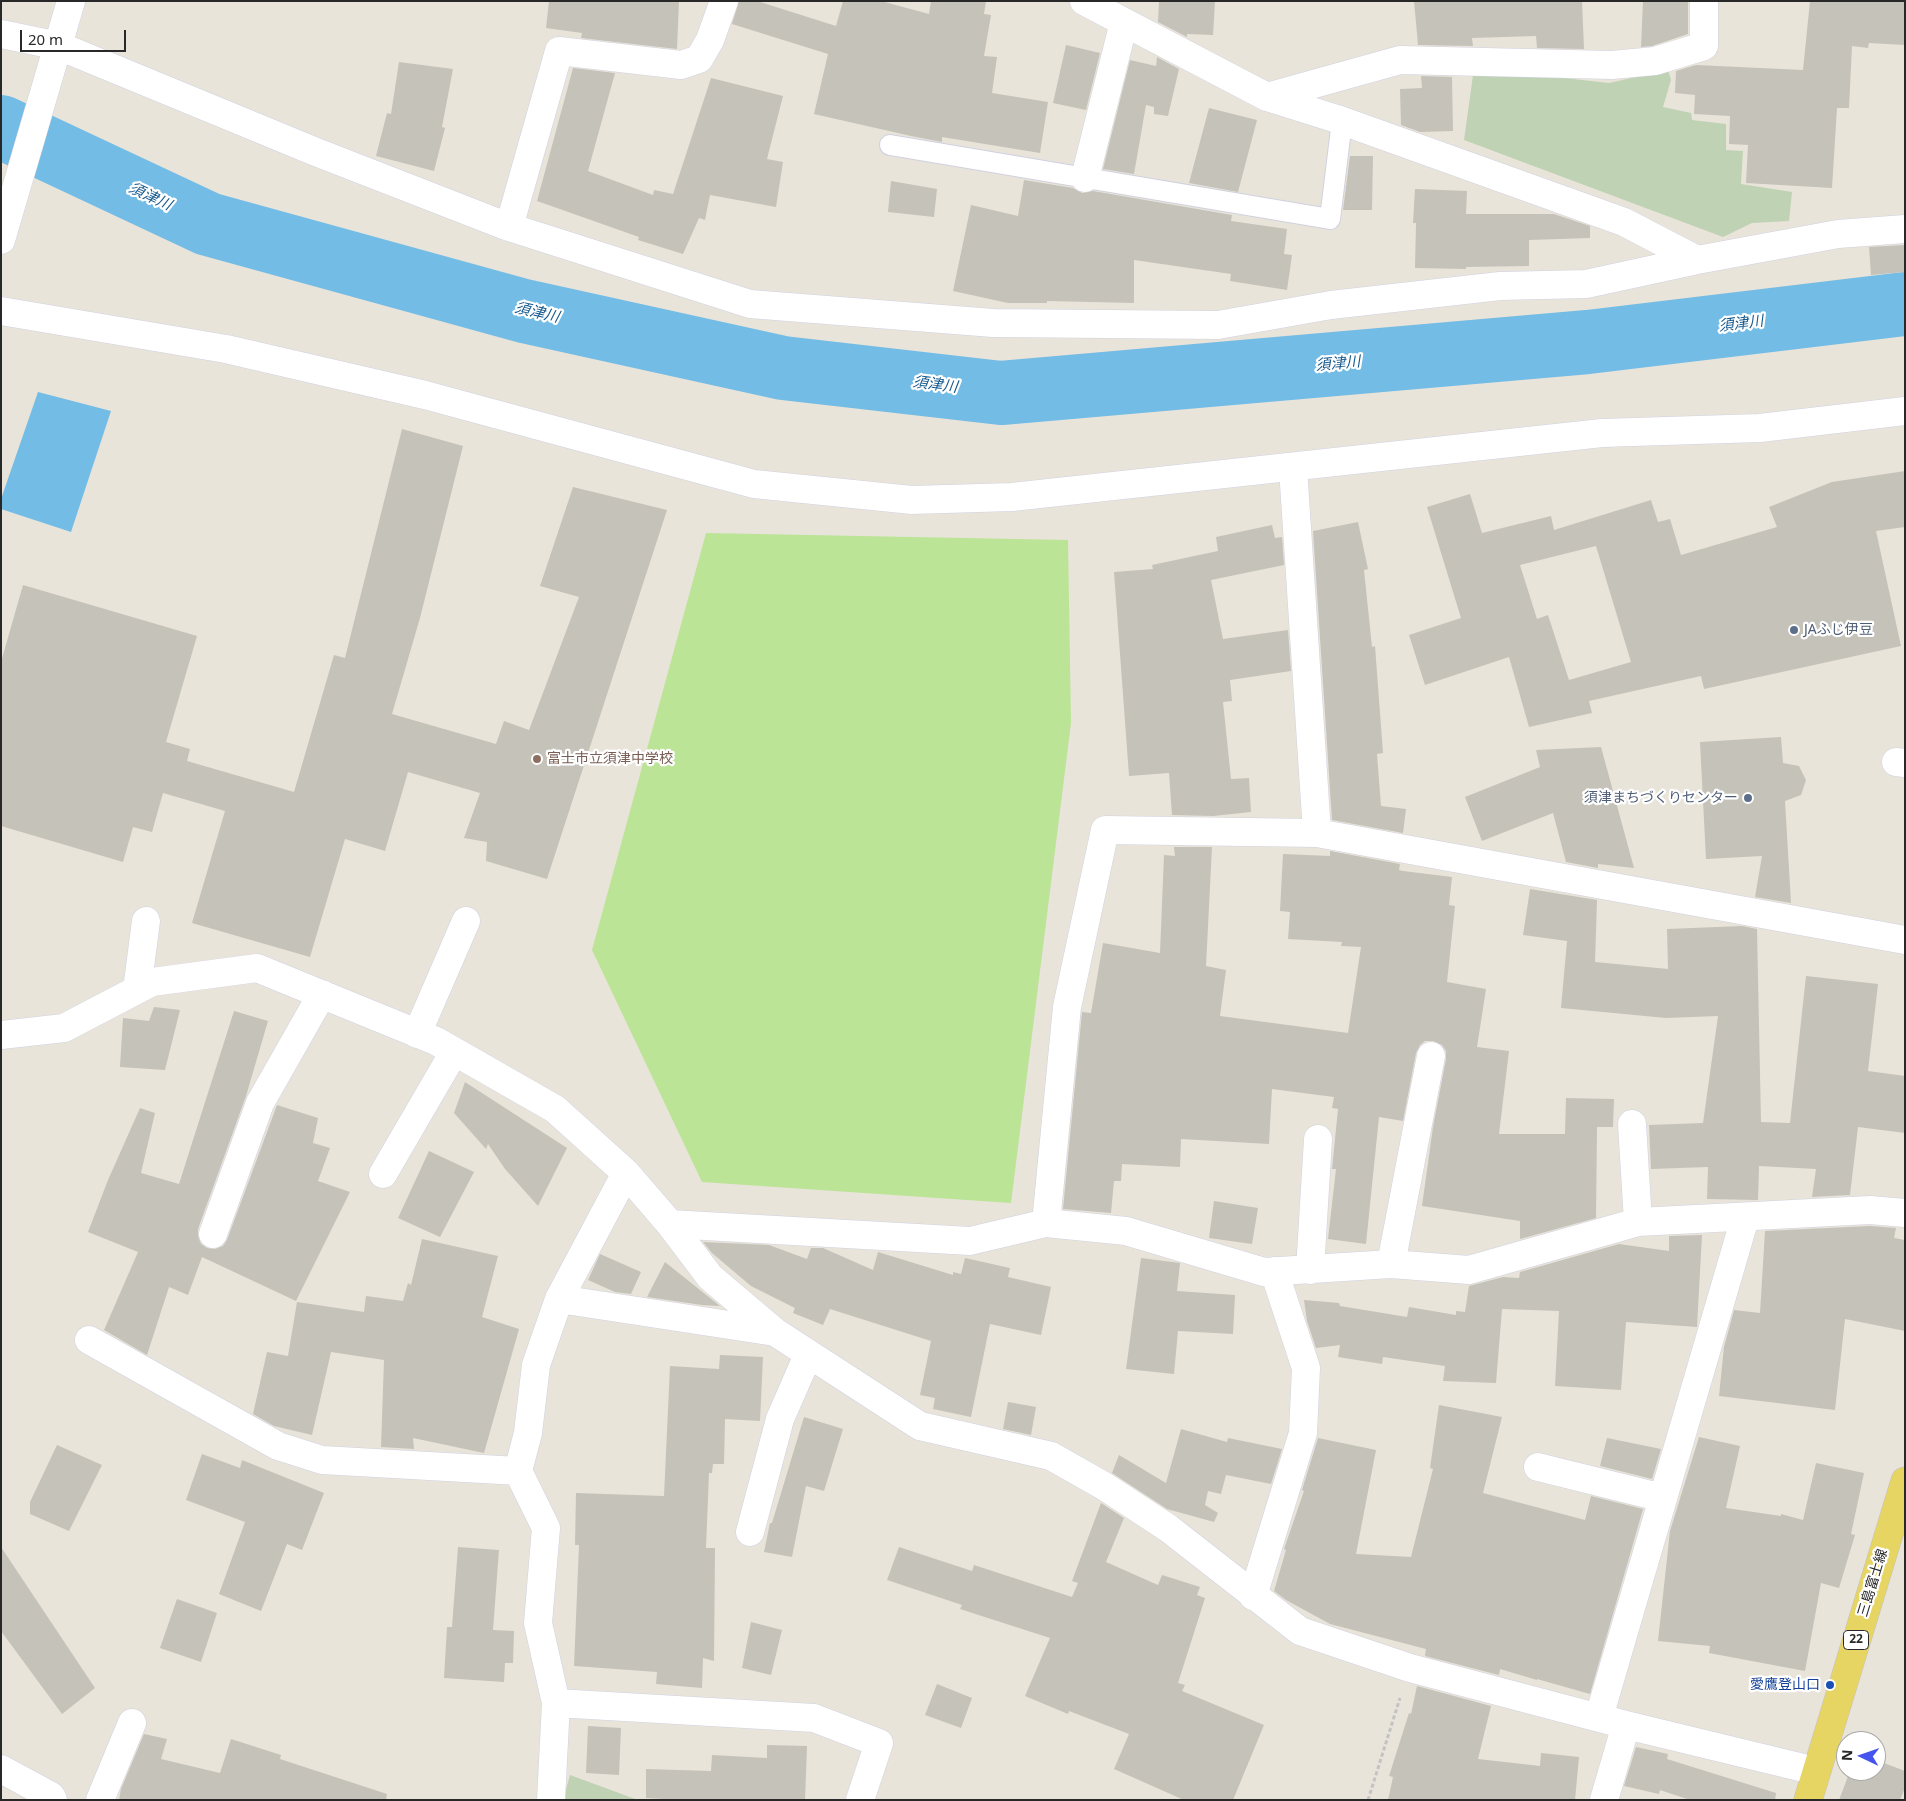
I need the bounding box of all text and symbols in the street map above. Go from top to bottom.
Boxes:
scale bar [22,20,129,52]
text: 20 m [28,29,63,49]
water label: 須津川 [126,179,174,215]
water label: 須津川 [513,299,561,327]
water label: 須津川 [1718,312,1764,336]
water label: 須津川 [1315,353,1361,375]
water label: 須津川 [912,373,958,397]
place label: JAふじ伊豆 [1804,622,1873,638]
marker: JAふじ伊豆 [1788,624,1800,636]
place label: 富士市立須津中学校 [547,751,673,767]
marker: 富士市立須津中学校 [531,753,543,765]
place label: 須津まちづくりセンター [1584,790,1738,806]
marker: 須津まちづくりセンター [1742,792,1754,804]
street label: 三島富士線 [1855,1547,1891,1619]
road number: 22 [1844,1630,1868,1650]
place label: 愛鷹登山口 [1750,1677,1820,1693]
marker: 愛鷹登山口 [1824,1679,1836,1691]
north arrow [1836,1731,1886,1781]
text: N [1837,1749,1856,1761]

